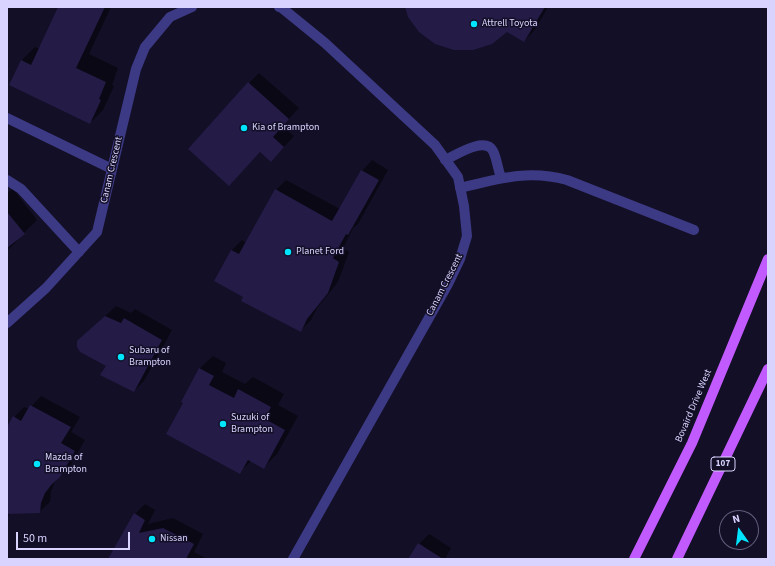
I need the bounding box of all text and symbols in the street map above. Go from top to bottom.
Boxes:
place label: Attrell Toyota [482,18,537,30]
marker: Attrell Toyota [469,19,479,29]
place label: Kia of Brampton [252,122,320,134]
marker: Kia of Brampton [239,123,249,133]
street label: Canam Crescent [99,136,125,204]
place label: Planet Ford [296,246,344,258]
marker: Planet Ford [283,247,293,257]
street label: Canam Crescent [424,252,466,318]
place label: Subaru of Brampton [129,345,171,368]
marker: Subaru of Brampton [116,352,126,362]
street label: Bovaird Drive West [673,368,715,444]
place label: Suzuki of Brampton [231,412,273,436]
marker: Suzuki of Brampton [218,419,228,429]
place label: Mazda of Brampton [45,452,87,476]
road number: 107 [711,457,735,471]
marker: Mazda of Brampton [32,459,42,469]
north arrow [719,510,759,550]
text: N [731,511,742,527]
scale bar [18,524,132,550]
text: 50 m [23,530,47,547]
place label: Nissan [160,533,188,545]
marker: Nissan [147,534,157,544]

